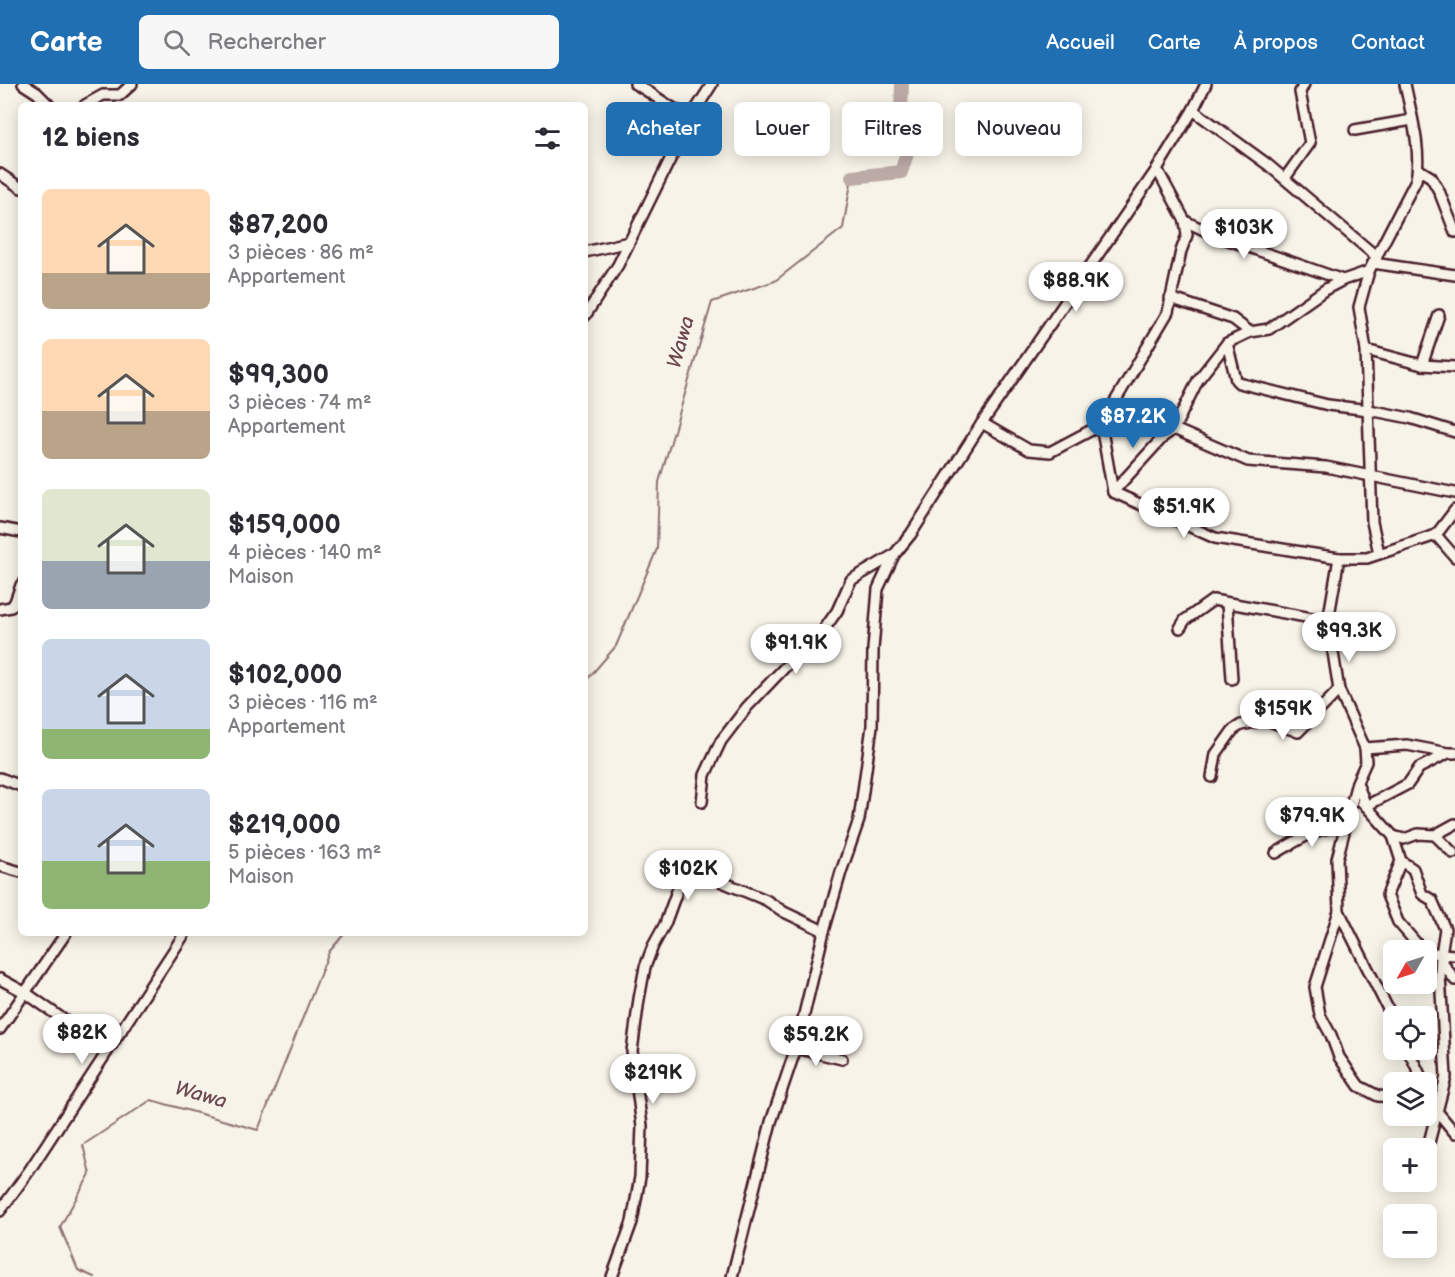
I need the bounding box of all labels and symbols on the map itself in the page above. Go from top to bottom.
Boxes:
pin: $103K [1202,209,1286,260]
pin: $88.9K [1027,262,1125,313]
water label: Wawa [662,313,700,371]
pin: $87.2K [1084,398,1182,449]
pin: $51.9K [1135,488,1233,539]
pin: $99.3K [1300,612,1398,663]
pin: $91.9K [747,624,845,675]
pin: $159K [1241,690,1325,741]
pin: $79.9K [1263,797,1361,848]
pin: $102K [646,850,730,901]
north arrow [1383,940,1437,994]
pin: $82K [46,1014,118,1065]
pin: $59.2K [767,1016,865,1067]
pin: $219K [611,1054,695,1105]
water label: Wawa [172,1076,230,1114]

